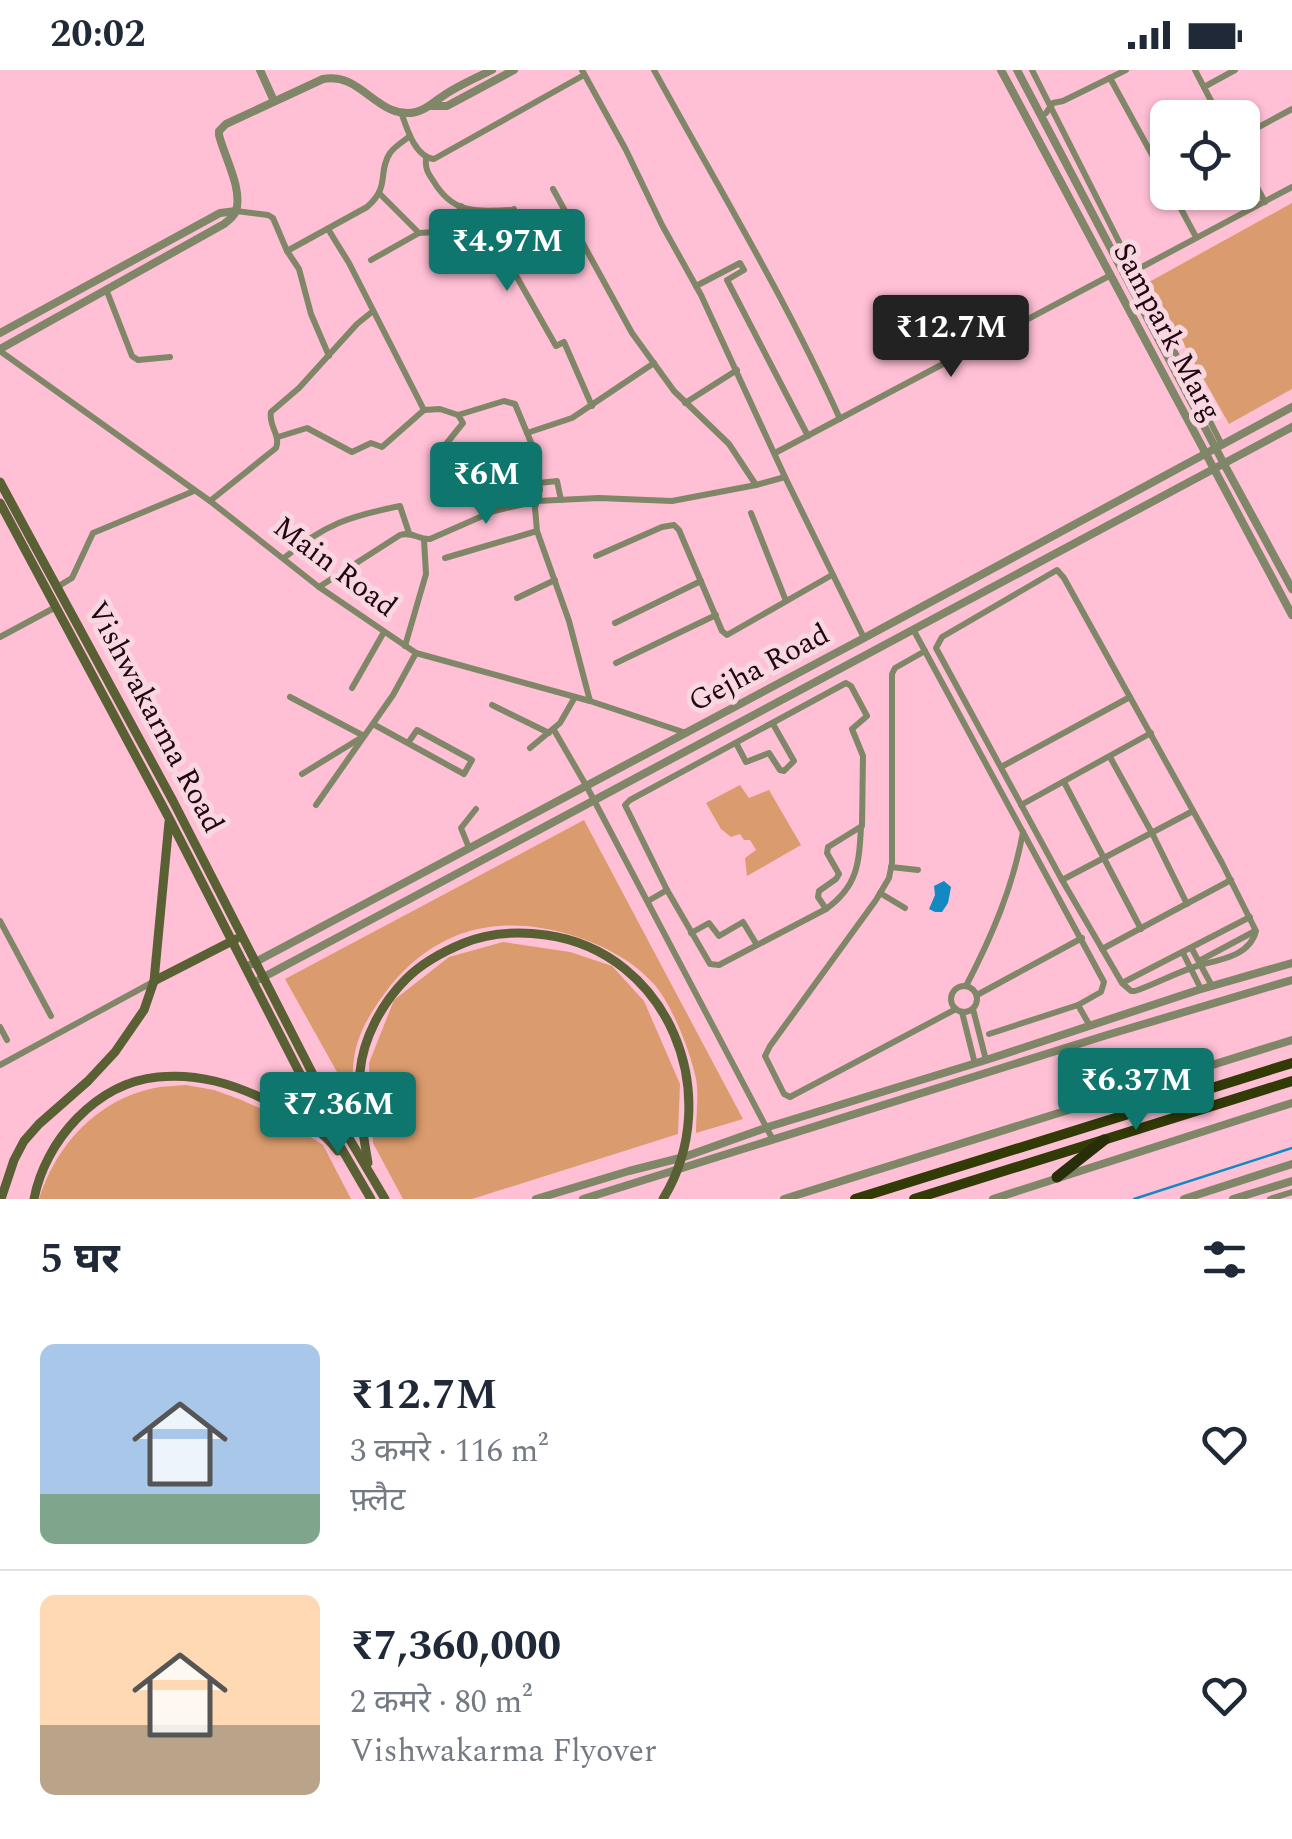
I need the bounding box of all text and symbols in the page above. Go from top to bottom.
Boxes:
text: 20:02 [50,6,145,64]
map controls [1150,100,1260,210]
button: locate [1150,100,1260,210]
pin: ₹4.97M [426,209,588,294]
text: ₹4.97M [451,217,563,266]
street label: Sampark Marg [1101,234,1233,430]
pin: ₹12.7M [870,295,1032,380]
text: ₹12.7M [895,303,1007,352]
pin: ₹6M [438,442,534,527]
text: ₹6M [452,450,520,499]
street label: Main Road [263,505,407,629]
street label: Vishwakarma Road [74,593,236,841]
street label: Gejha Road [680,612,838,724]
pin: ₹6.37M [1055,1048,1217,1133]
text: ₹6.37M [1080,1056,1192,1105]
pin: ₹7.36M [257,1072,419,1157]
text: ₹7.36M [282,1080,394,1129]
text: 5 घर [40,1228,120,1291]
icon: filters [1197,1232,1252,1287]
text: ₹12.7M [350,1364,497,1427]
icon: home [120,1384,240,1504]
icon: heart [1197,1417,1252,1472]
text: 3 कमरे · 116 m² [350,1427,548,1476]
text: फ़्लैट [350,1476,405,1525]
text: ₹7,360,000 [350,1615,561,1678]
icon: home [120,1635,240,1755]
icon: heart [1197,1668,1252,1723]
text: 2 कमरे · 80 m² [350,1678,532,1727]
text: Vishwakarma Flyover [350,1727,657,1776]

